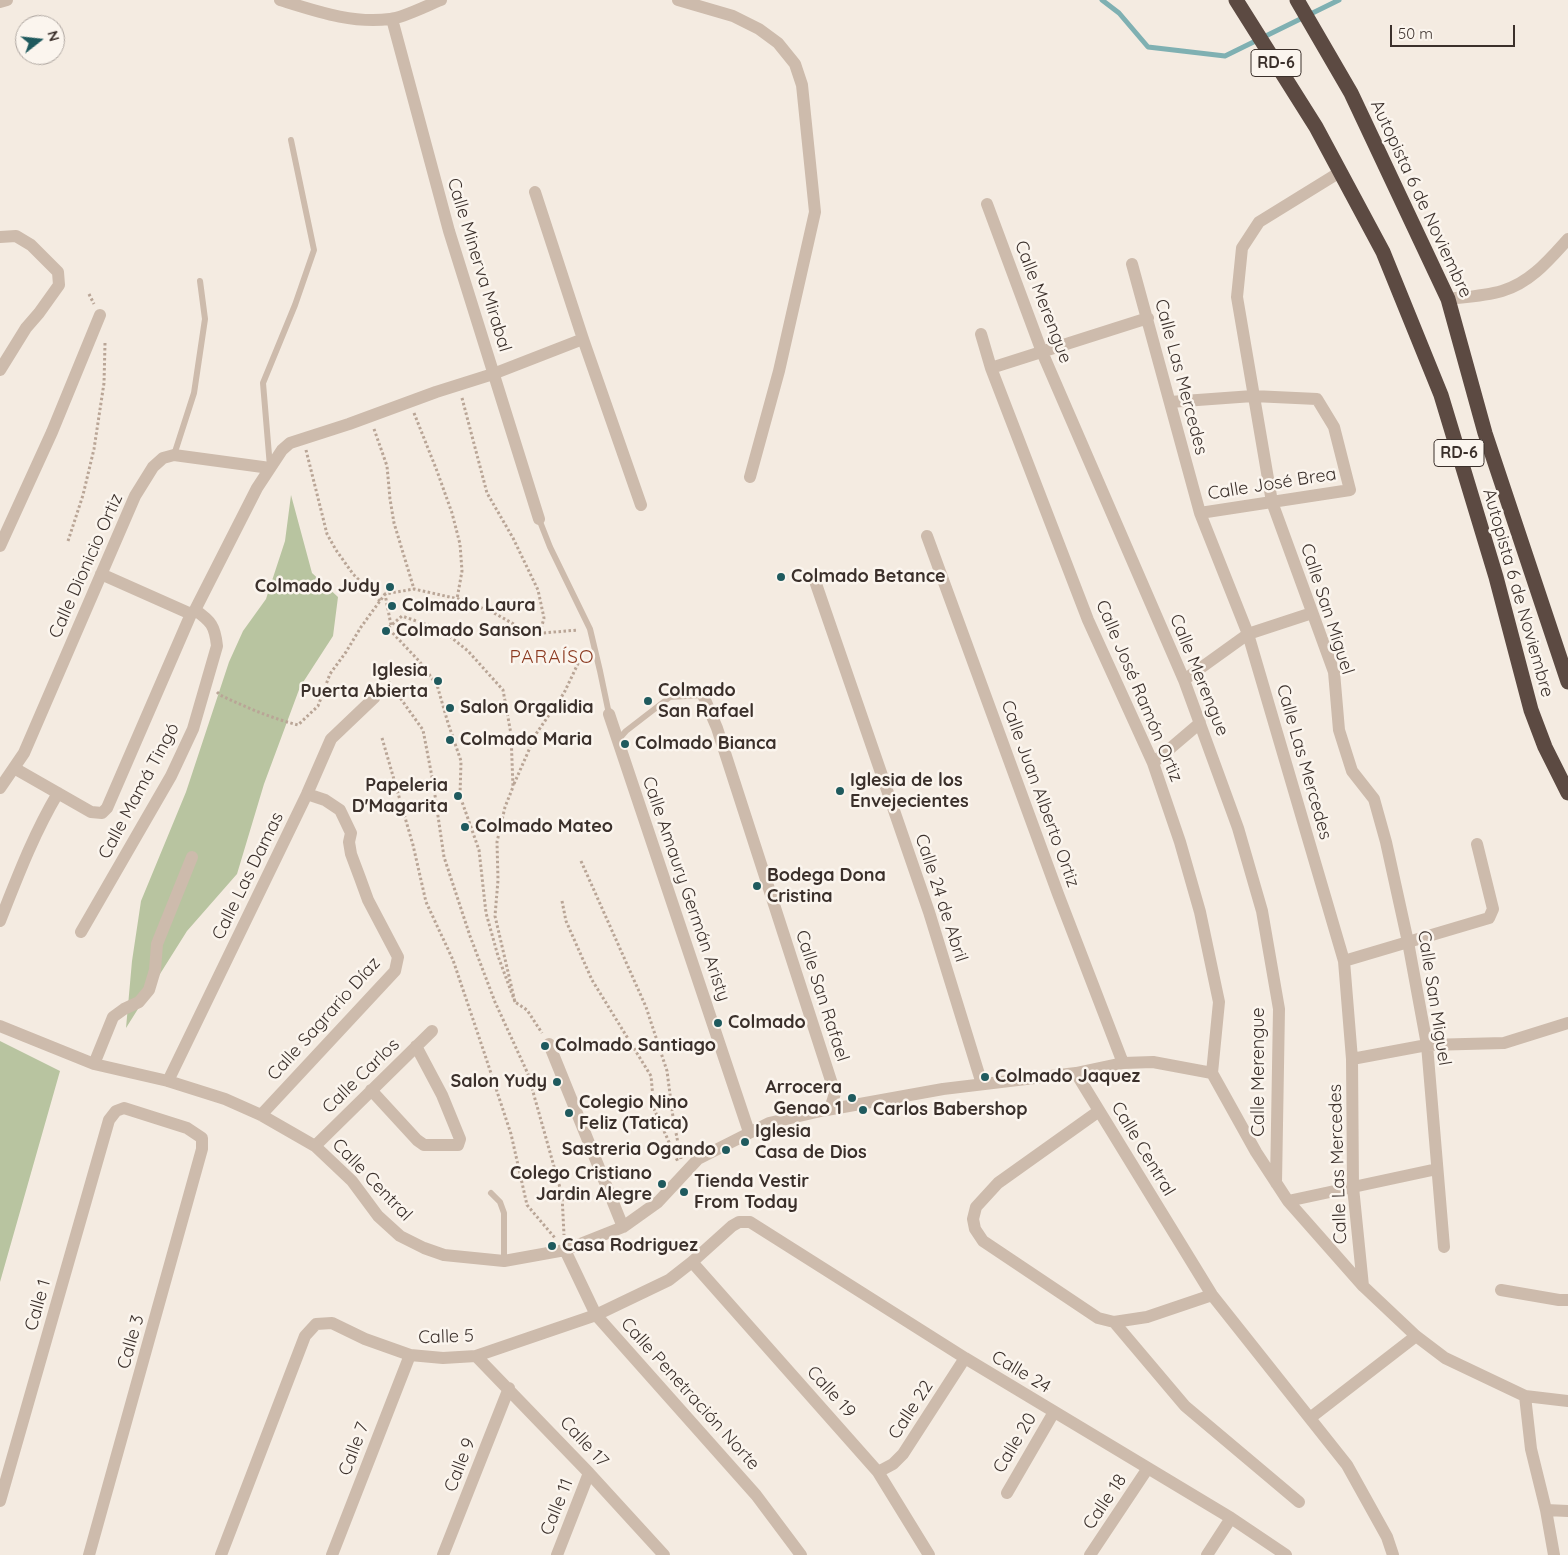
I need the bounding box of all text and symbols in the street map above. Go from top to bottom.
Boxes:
north arrow [15,15,65,65]
scale bar [1393,15,1518,47]
text: 50 m [1398,24,1433,43]
text: N [43,29,64,44]
road number: RD-6 [1251,49,1301,76]
street label: Autopista 6 de Noviembre [1366,97,1476,301]
street label: Calle Minerva Mirabal [442,175,516,355]
street label: Calle Merengue [1010,238,1076,366]
street label: Calle Las Mercedes [1150,297,1212,457]
road number: RD-6 [1434,439,1484,466]
street label: Calle José Brea [1206,463,1338,505]
street label: Autopista 6 de Noviembre [1478,486,1558,700]
street label: Calle Dionicio Ortiz [44,490,128,642]
street label: Calle San Miguel [1296,541,1358,677]
place label: Colmado Betance [791,566,946,588]
marker: Colmado Betance [775,571,787,583]
place label: Colmado Judy [255,576,380,598]
marker: Colmado Judy [384,581,396,593]
place label: Colmado Laura [402,595,536,617]
street label: Calle José Ramón Ortiz [1091,597,1187,785]
marker: Colmado Laura [386,600,398,612]
street label: Calle Merengue [1165,611,1233,739]
place label: Colmado Sanson [396,620,542,642]
marker: Colmado Sanson [380,625,392,637]
district label: PARAÍSO [509,646,595,668]
place label: Iglesia Puerta Abierta [300,660,428,702]
marker: Iglesia Puerta Abierta [432,675,444,687]
place label: Colmado San Rafael [658,680,754,722]
street label: Calle Las Mercedes [1272,682,1336,842]
marker: Colmado San Rafael [642,695,654,707]
place label: Salon Orgalidia [460,697,594,719]
street label: Calle Juan Alberto Ortiz [996,698,1084,890]
marker: Salon Orgalidia [444,702,456,714]
street label: Calle Mamá Tingó [94,719,184,863]
place label: Colmado Maria [460,729,592,751]
place label: Colmado Bianca [635,733,777,755]
marker: Colmado Maria [444,734,456,746]
marker: Colmado Bianca [619,738,631,750]
place label: Iglesia de los Envejecientes [850,770,969,812]
street label: Calle Amaury Germán Aristy [637,774,735,1004]
place label: Papeleria D'Magarita [352,775,448,818]
marker: Iglesia de los Envejecientes [834,785,846,797]
marker: Papeleria D'Magarita [452,790,464,802]
street label: Calle Las Damas [208,809,288,943]
place label: Colmado Mateo [475,816,613,838]
marker: Colmado Mateo [459,821,471,833]
street label: Calle 24 de Abril [910,831,972,965]
place label: Bodega Dona Cristina [767,865,886,908]
marker: Bodega Dona Cristina [751,880,763,892]
street label: Calle San Rafael [791,928,853,1064]
street label: Calle San Miguel [1413,929,1455,1067]
street label: Calle Sagrario Díaz [263,953,385,1085]
street label: Calle Merengue [1248,1007,1270,1137]
place label: Colmado [728,1012,806,1034]
marker: Colmado [712,1017,724,1029]
street label: Calle Carlos [318,1034,404,1118]
place label: Colmado Santiago [555,1035,716,1057]
marker: Colmado Santiago [539,1040,551,1052]
place label: Colmado Jaquez [995,1066,1140,1088]
place label: Salon Yudy [450,1071,547,1093]
marker: Colmado Jaquez [979,1071,991,1083]
marker: Salon Yudy [551,1076,563,1088]
place label: Arrocera Genao 1 [765,1077,842,1120]
street label: Calle Las Mercedes [1324,1084,1352,1244]
place label: Colegio Nino Feliz (Tatica) [579,1092,688,1134]
marker: Arrocera Genao 1 [846,1092,858,1104]
street label: Calle Central [1106,1098,1180,1200]
place label: Carlos Babershop [873,1099,1028,1121]
marker: Carlos Babershop [857,1104,869,1116]
marker: Colegio Nino Feliz (Tatica) [563,1107,575,1119]
place label: Iglesia Casa de Dios [755,1121,867,1164]
street label: Calle Central [327,1134,417,1226]
marker: Iglesia Casa de Dios [739,1136,751,1148]
place label: Sastreria Ogando [562,1139,716,1161]
marker: Sastreria Ogando [720,1144,732,1156]
place label: Colego Cristiano Jardin Alegre [510,1163,652,1206]
place label: Tienda Vestir From Today [694,1171,809,1214]
marker: Colego Cristiano Jardin Alegre [656,1178,668,1190]
marker: Tienda Vestir From Today [678,1186,690,1198]
place label: Casa Rodriguez [562,1235,698,1257]
marker: Casa Rodriguez [546,1240,558,1252]
street label: Calle 1 [20,1277,56,1333]
street label: Calle 3 [113,1312,149,1372]
street label: Calle Penetración Norte [616,1313,764,1475]
street label: Calle 5 [418,1325,474,1349]
street label: Calle 24 [988,1346,1054,1398]
street label: Calle 19 [802,1362,860,1422]
street label: Calle 22 [884,1377,938,1443]
street label: Calle 20 [989,1409,1041,1477]
street label: Calle 17 [555,1412,613,1472]
street label: Calle 7 [334,1419,374,1479]
street label: Calle 9 [440,1435,480,1495]
street label: Calle 18 [1079,1470,1131,1534]
street label: Calle 11 [536,1476,578,1538]

